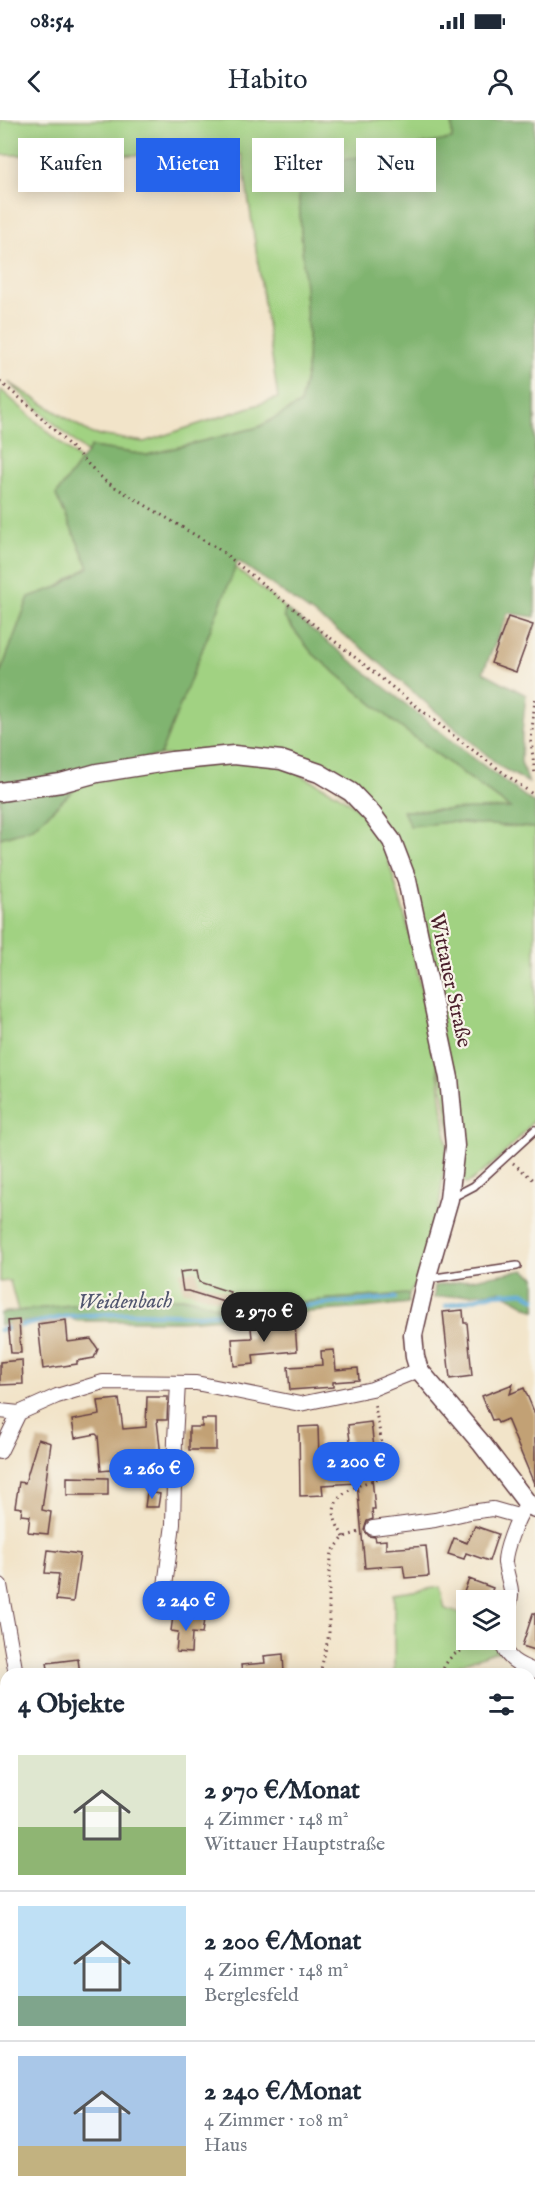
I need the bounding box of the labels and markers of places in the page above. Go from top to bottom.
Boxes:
pin: 2 970 € [209,1292,319,1343]
pin: 2 200 € [301,1442,411,1493]
pin: 2 260 € [97,1449,207,1500]
pin: 2 240 € [131,1581,241,1632]

